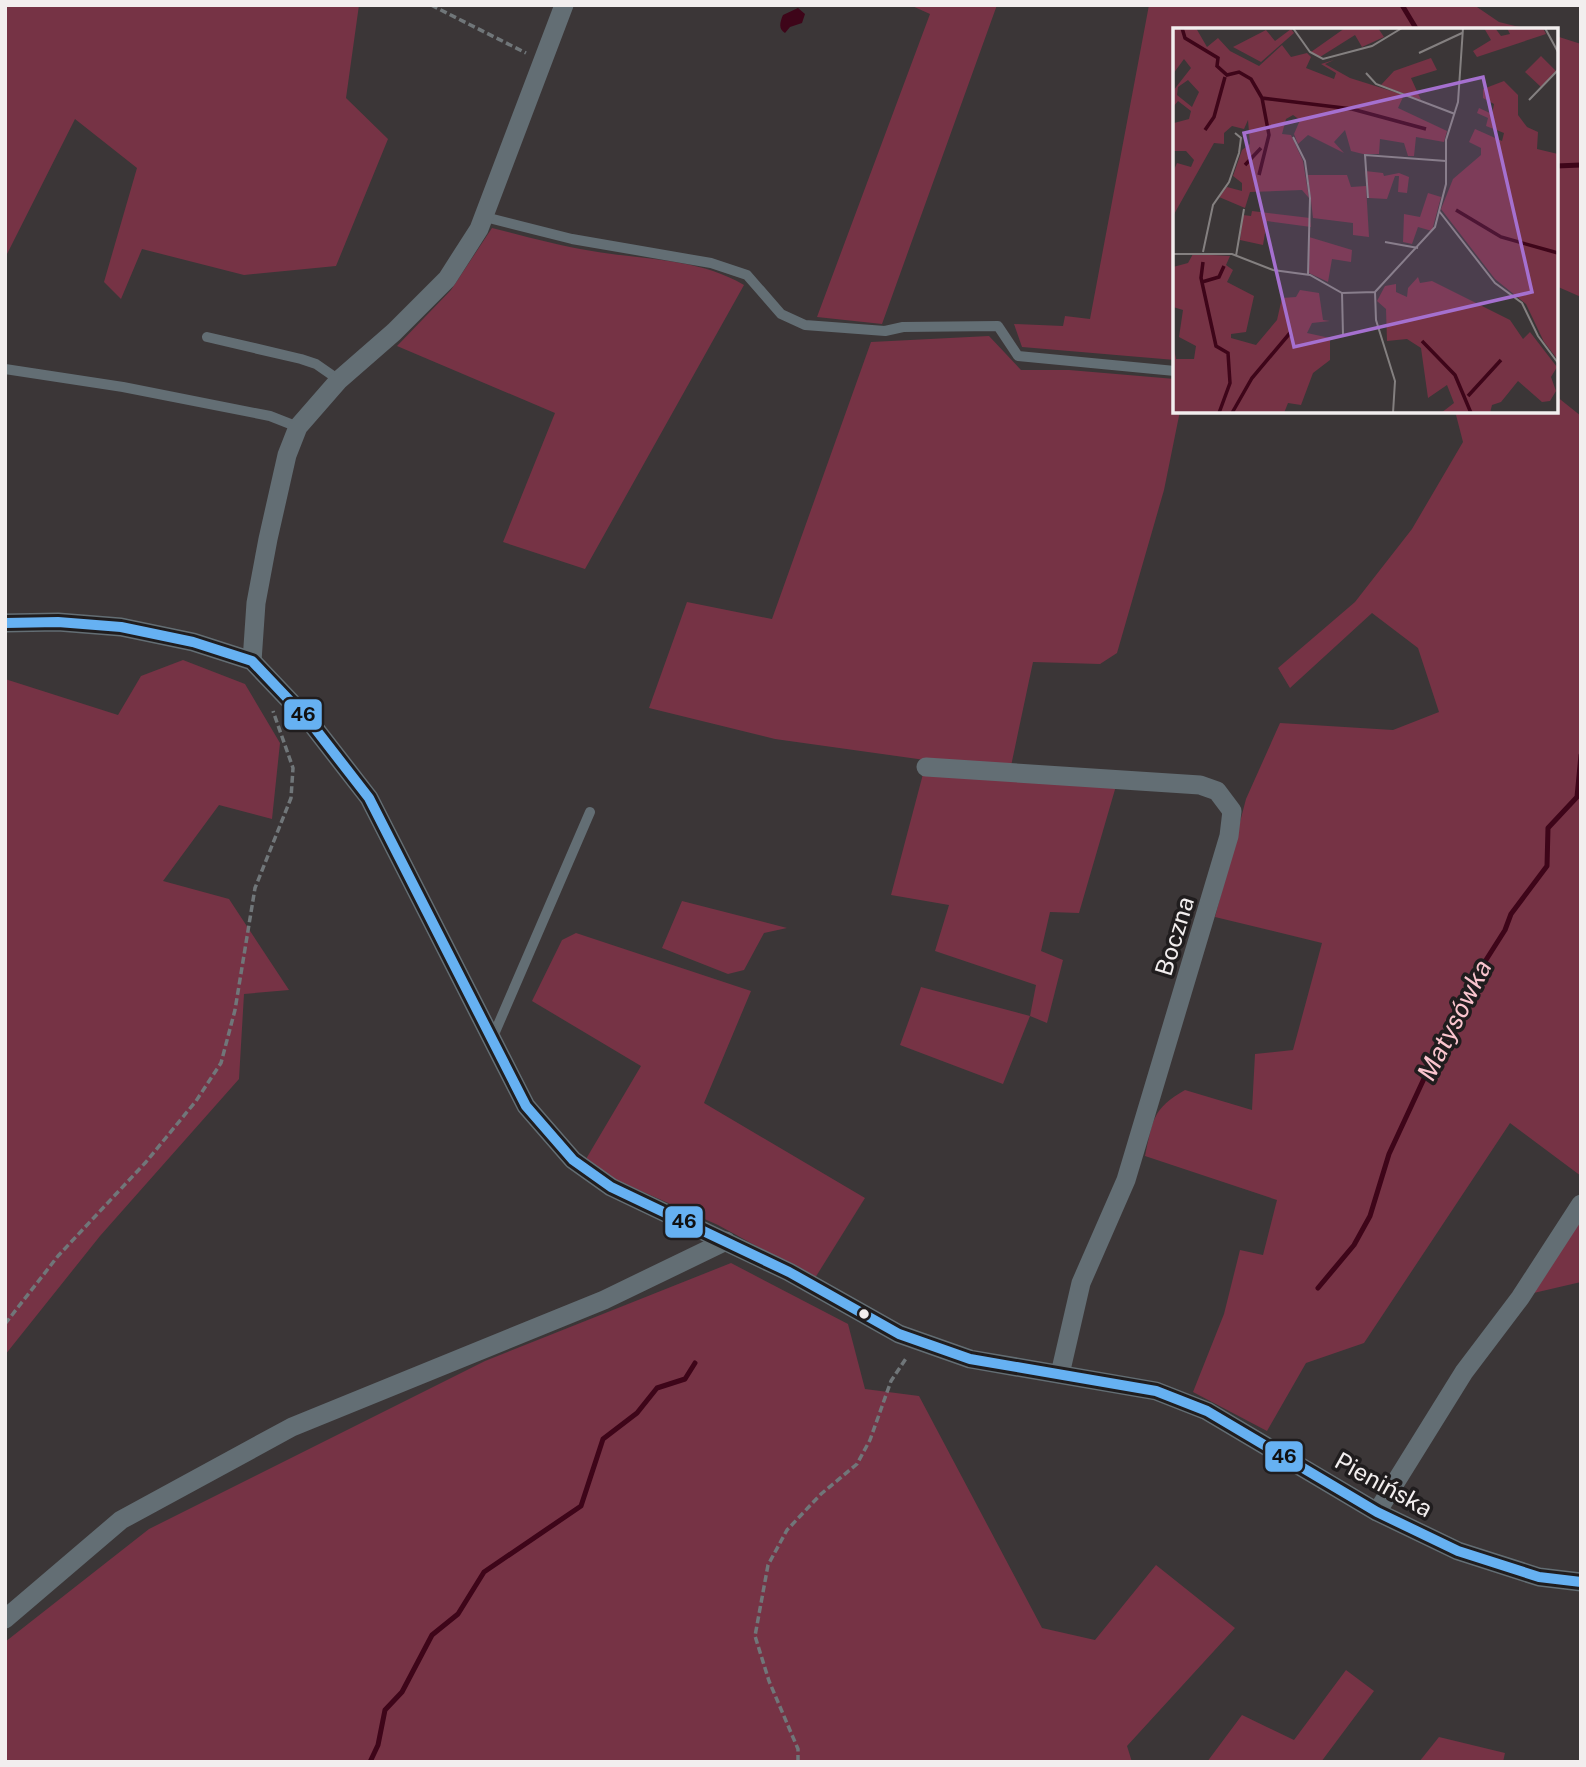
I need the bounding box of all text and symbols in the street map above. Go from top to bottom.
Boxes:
inset map [1173,28,1558,413]
line badge: 46 [283,698,323,731]
text: 46 [290,703,316,725]
street label: Boczna [1149,893,1199,979]
water label: Matysówka [1410,954,1498,1086]
line badge: 46 [664,1205,704,1239]
text: 46 [671,1210,697,1232]
unlabelled marker [857,1307,871,1321]
line badge: 46 [1264,1440,1304,1473]
text: 46 [1271,1445,1297,1467]
street label: Pienińska [1330,1446,1438,1522]

